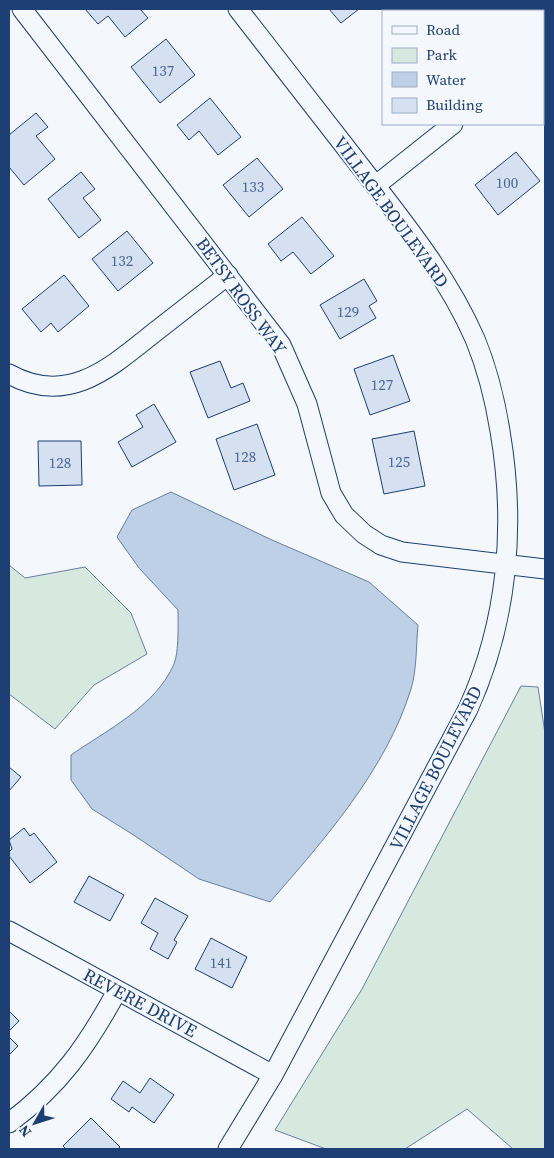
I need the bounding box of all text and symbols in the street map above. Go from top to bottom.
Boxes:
legend [382,10,544,125]
text: Road [426,19,460,40]
text: Park [426,44,458,65]
house number: 137 [152,60,174,81]
text: Water [426,69,467,90]
text: Building [426,94,483,115]
street label: VILLAGE BOULEVARD [328,131,455,293]
house number: 100 [496,172,518,193]
house number: 133 [242,176,264,197]
street label: BETSY ROSS WAY [190,232,293,360]
house number: 132 [111,250,133,271]
house number: 129 [337,301,359,322]
house number: 127 [371,374,393,395]
house number: 128 [234,446,256,467]
house number: 125 [388,451,410,472]
house number: 128 [49,452,71,473]
street label: VILLAGE BOULEVARD [383,681,488,854]
house number: 141 [210,952,232,973]
street label: REVERE DRIVE [79,962,202,1043]
north arrow [10,1098,60,1148]
text: N [14,1121,36,1141]

